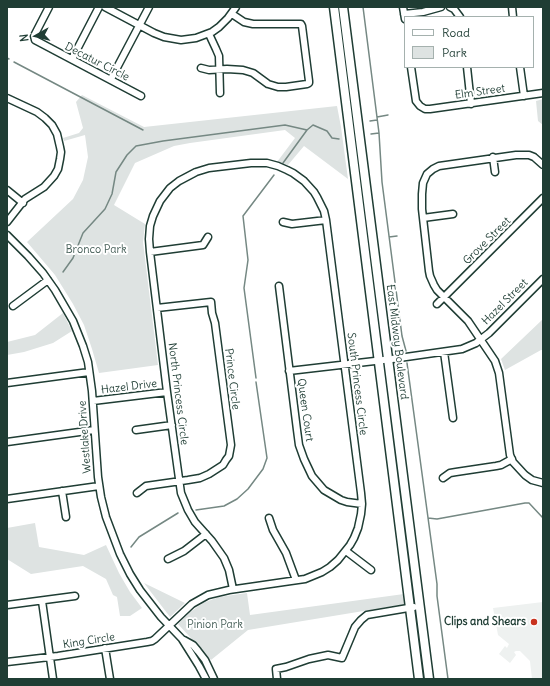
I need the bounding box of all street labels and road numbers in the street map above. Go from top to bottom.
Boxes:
street label: Decatur Circle [62,40,132,84]
street label: Elm Street [454,82,506,102]
street label: Grove Street [460,214,514,268]
street label: Hazel Street [479,276,531,328]
street label: East Midway Boulevard [383,284,411,400]
street label: South Princess Circle [344,332,370,436]
street label: North Princess Circle [165,342,191,446]
street label: Prince Circle [222,347,242,411]
street label: Hazel Drive [100,377,158,397]
street label: Queen Court [294,378,316,442]
street label: Westlake Drive [76,400,94,474]
street label: King Circle [62,630,116,652]

